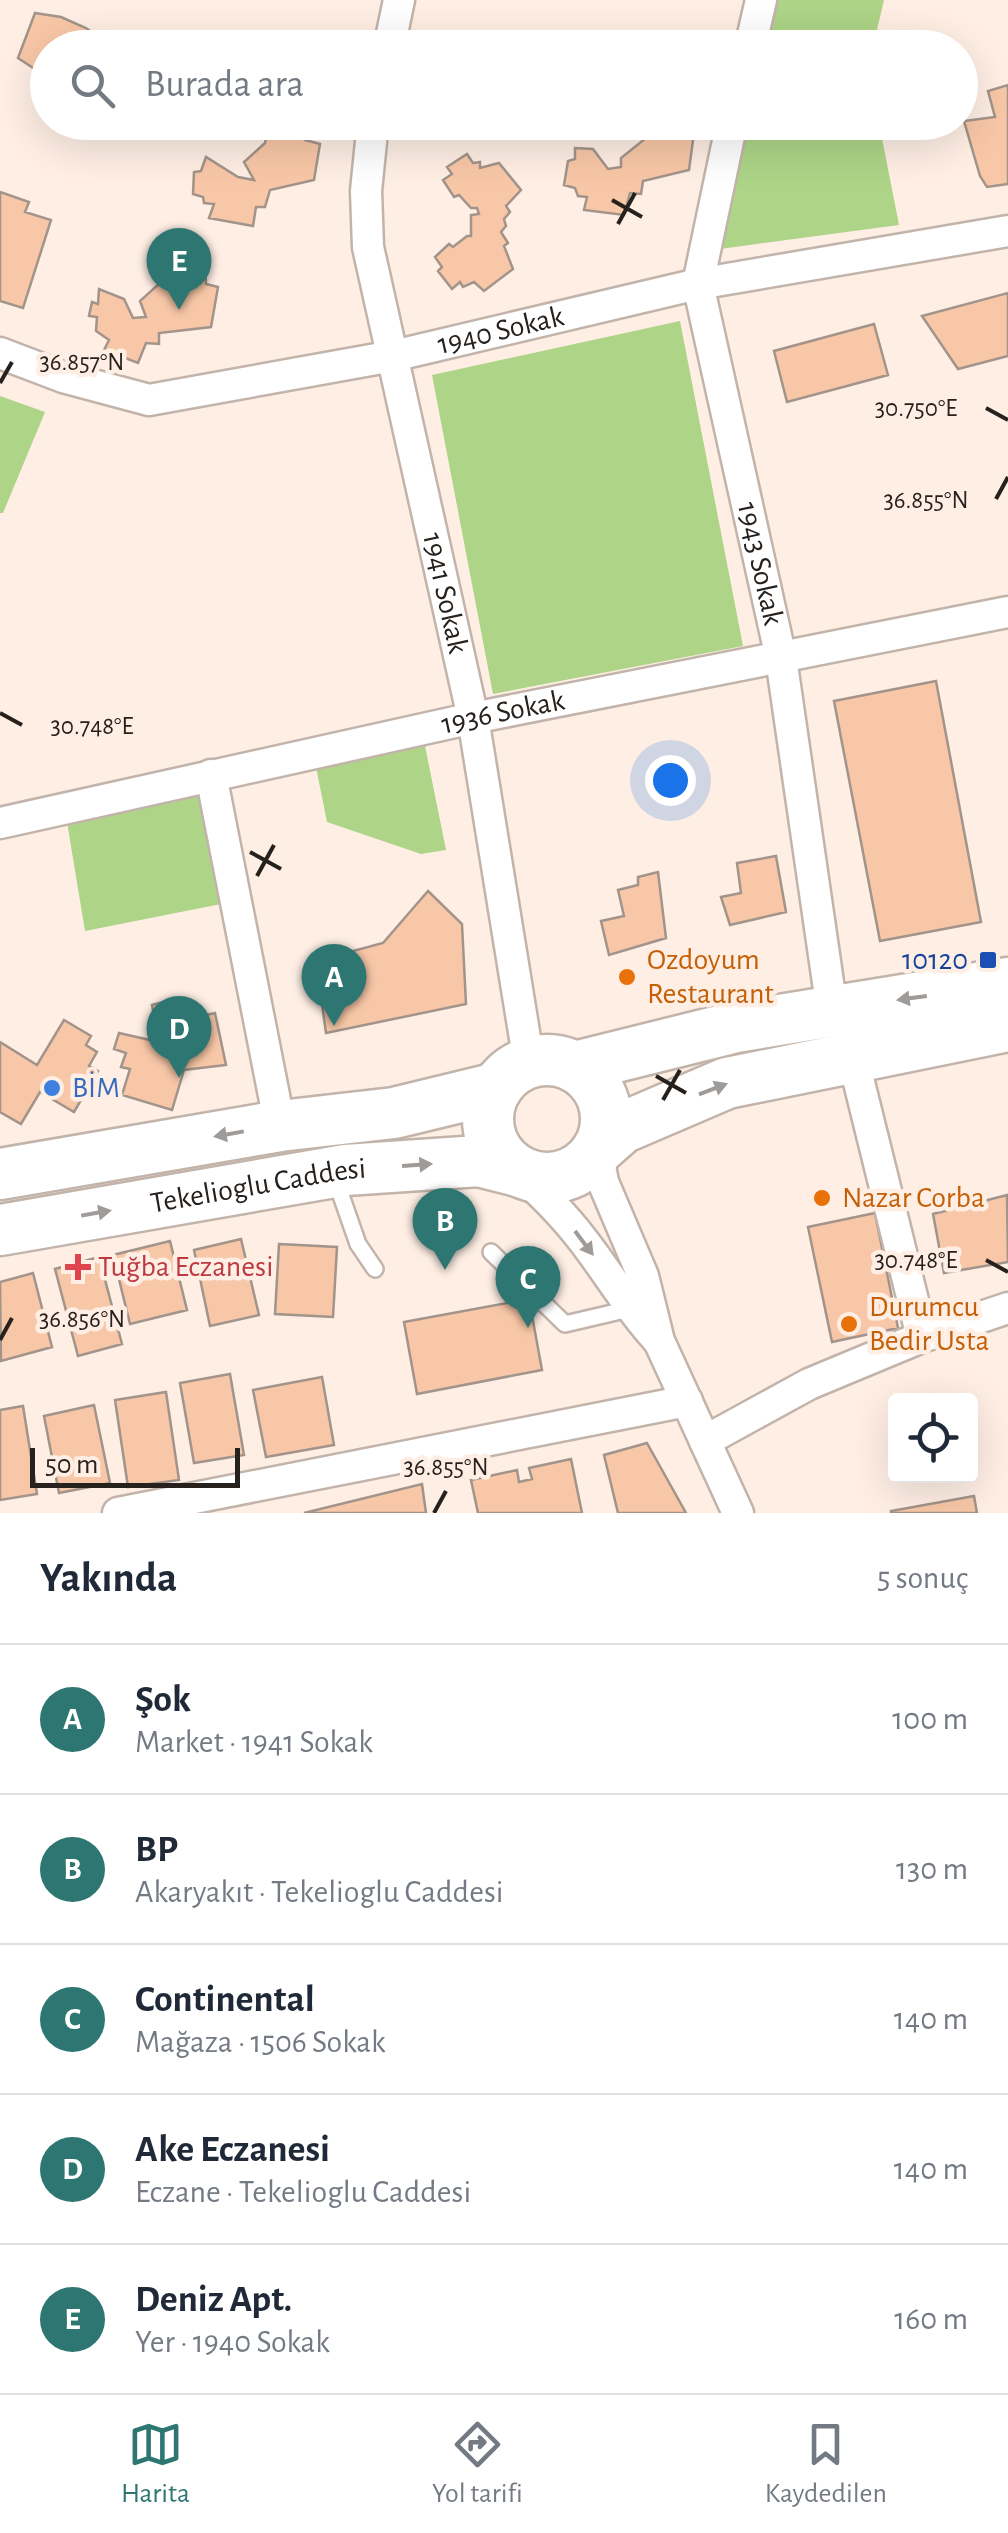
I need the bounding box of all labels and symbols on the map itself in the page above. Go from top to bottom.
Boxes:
pin: E [146,228,212,310]
street label: 1940 Sokak [435,301,567,360]
text: 36.857°N [40,350,124,375]
text: 30.750°E [875,396,957,421]
text: 36.855°N [884,488,968,513]
street label: 1943 Sokak [732,499,788,628]
street label: 1941 Sokak [417,530,473,657]
street label: 1936 Sokak [439,685,567,740]
text: 30.748°E [51,714,133,739]
your location [645,755,696,806]
pin: A [302,944,366,1026]
place label: Ozdoyum Restaurant [647,945,774,1009]
place label: 10120 [902,945,968,975]
marker: 10120 [977,949,999,971]
marker: Ozdoyum Restaurant [616,966,638,988]
one-way arrow [895,990,927,1006]
pin: D [146,996,212,1078]
place label: BİM [72,1071,120,1103]
marker: BİM [41,1077,63,1099]
one-way arrow [698,1081,728,1096]
one-way arrow [213,1127,244,1142]
street label: Tekelioglu Caddesi [148,1154,367,1219]
one-way arrow [402,1157,434,1173]
place label: Nazar Corba [842,1183,985,1213]
marker: Nazar Corba [811,1187,833,1209]
pin: B [412,1188,478,1270]
one-way arrow [81,1205,112,1220]
one-way arrow [573,1230,593,1256]
pin: C [496,1246,560,1328]
text: 30.748°E [875,1248,957,1273]
place label: Tuğba Eczanesi [98,1252,273,1282]
marker: Tuğba Eczanesi [67,1256,89,1278]
place label: Durumcu Bedir Usta [869,1292,989,1356]
text: 36.856°N [39,1307,125,1332]
marker: Durumcu Bedir Usta [838,1313,860,1335]
scale bar [30,1443,240,1488]
text: 36.855°N [404,1455,488,1480]

